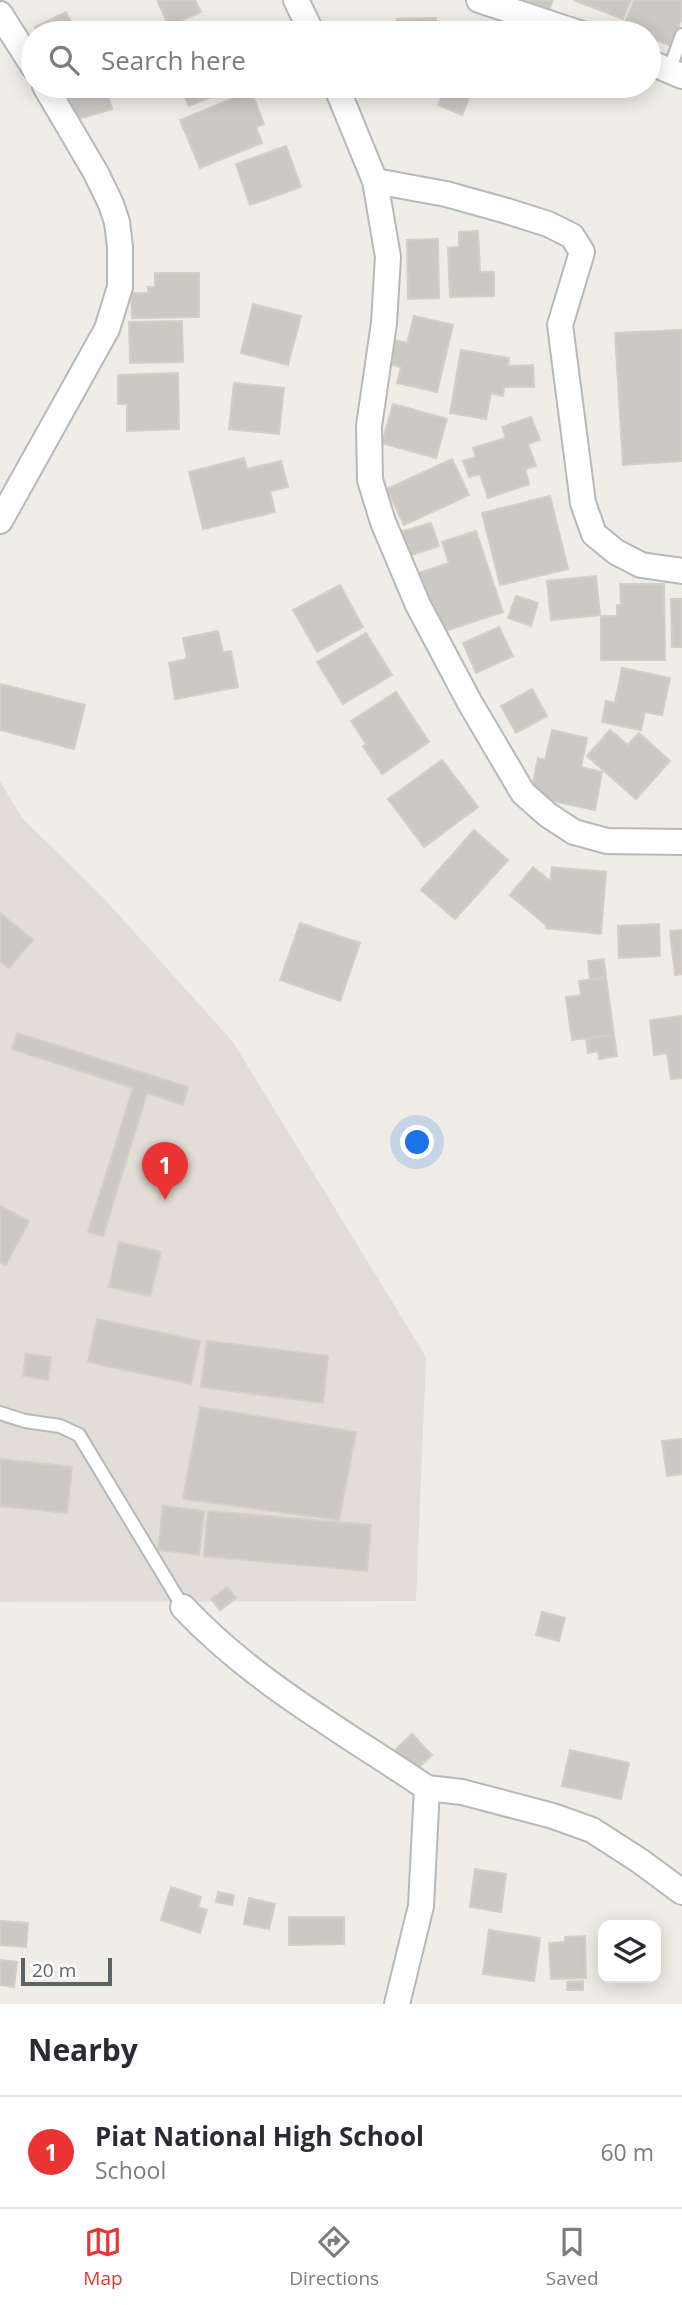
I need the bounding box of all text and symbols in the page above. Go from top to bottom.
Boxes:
search box [21,21,661,98]
icon: search [45,41,83,79]
text: Search here [101,42,246,78]
your location [400,1125,434,1159]
pin: 1 [142,1142,188,1200]
map controls [598,1920,661,1983]
button: layers [598,1920,661,1983]
scale bar [21,1955,112,1987]
text: 20 m [32,1957,76,1983]
text: Nearby [28,2029,138,2070]
text: Piat National High School [95,2118,424,2154]
text: 1 [44,2136,58,2168]
text: 60 m [600,2136,654,2168]
text: School [95,2154,166,2186]
tab: Map [83,2223,123,2291]
tab: Directions [289,2223,379,2291]
tab: Saved [546,2223,599,2291]

